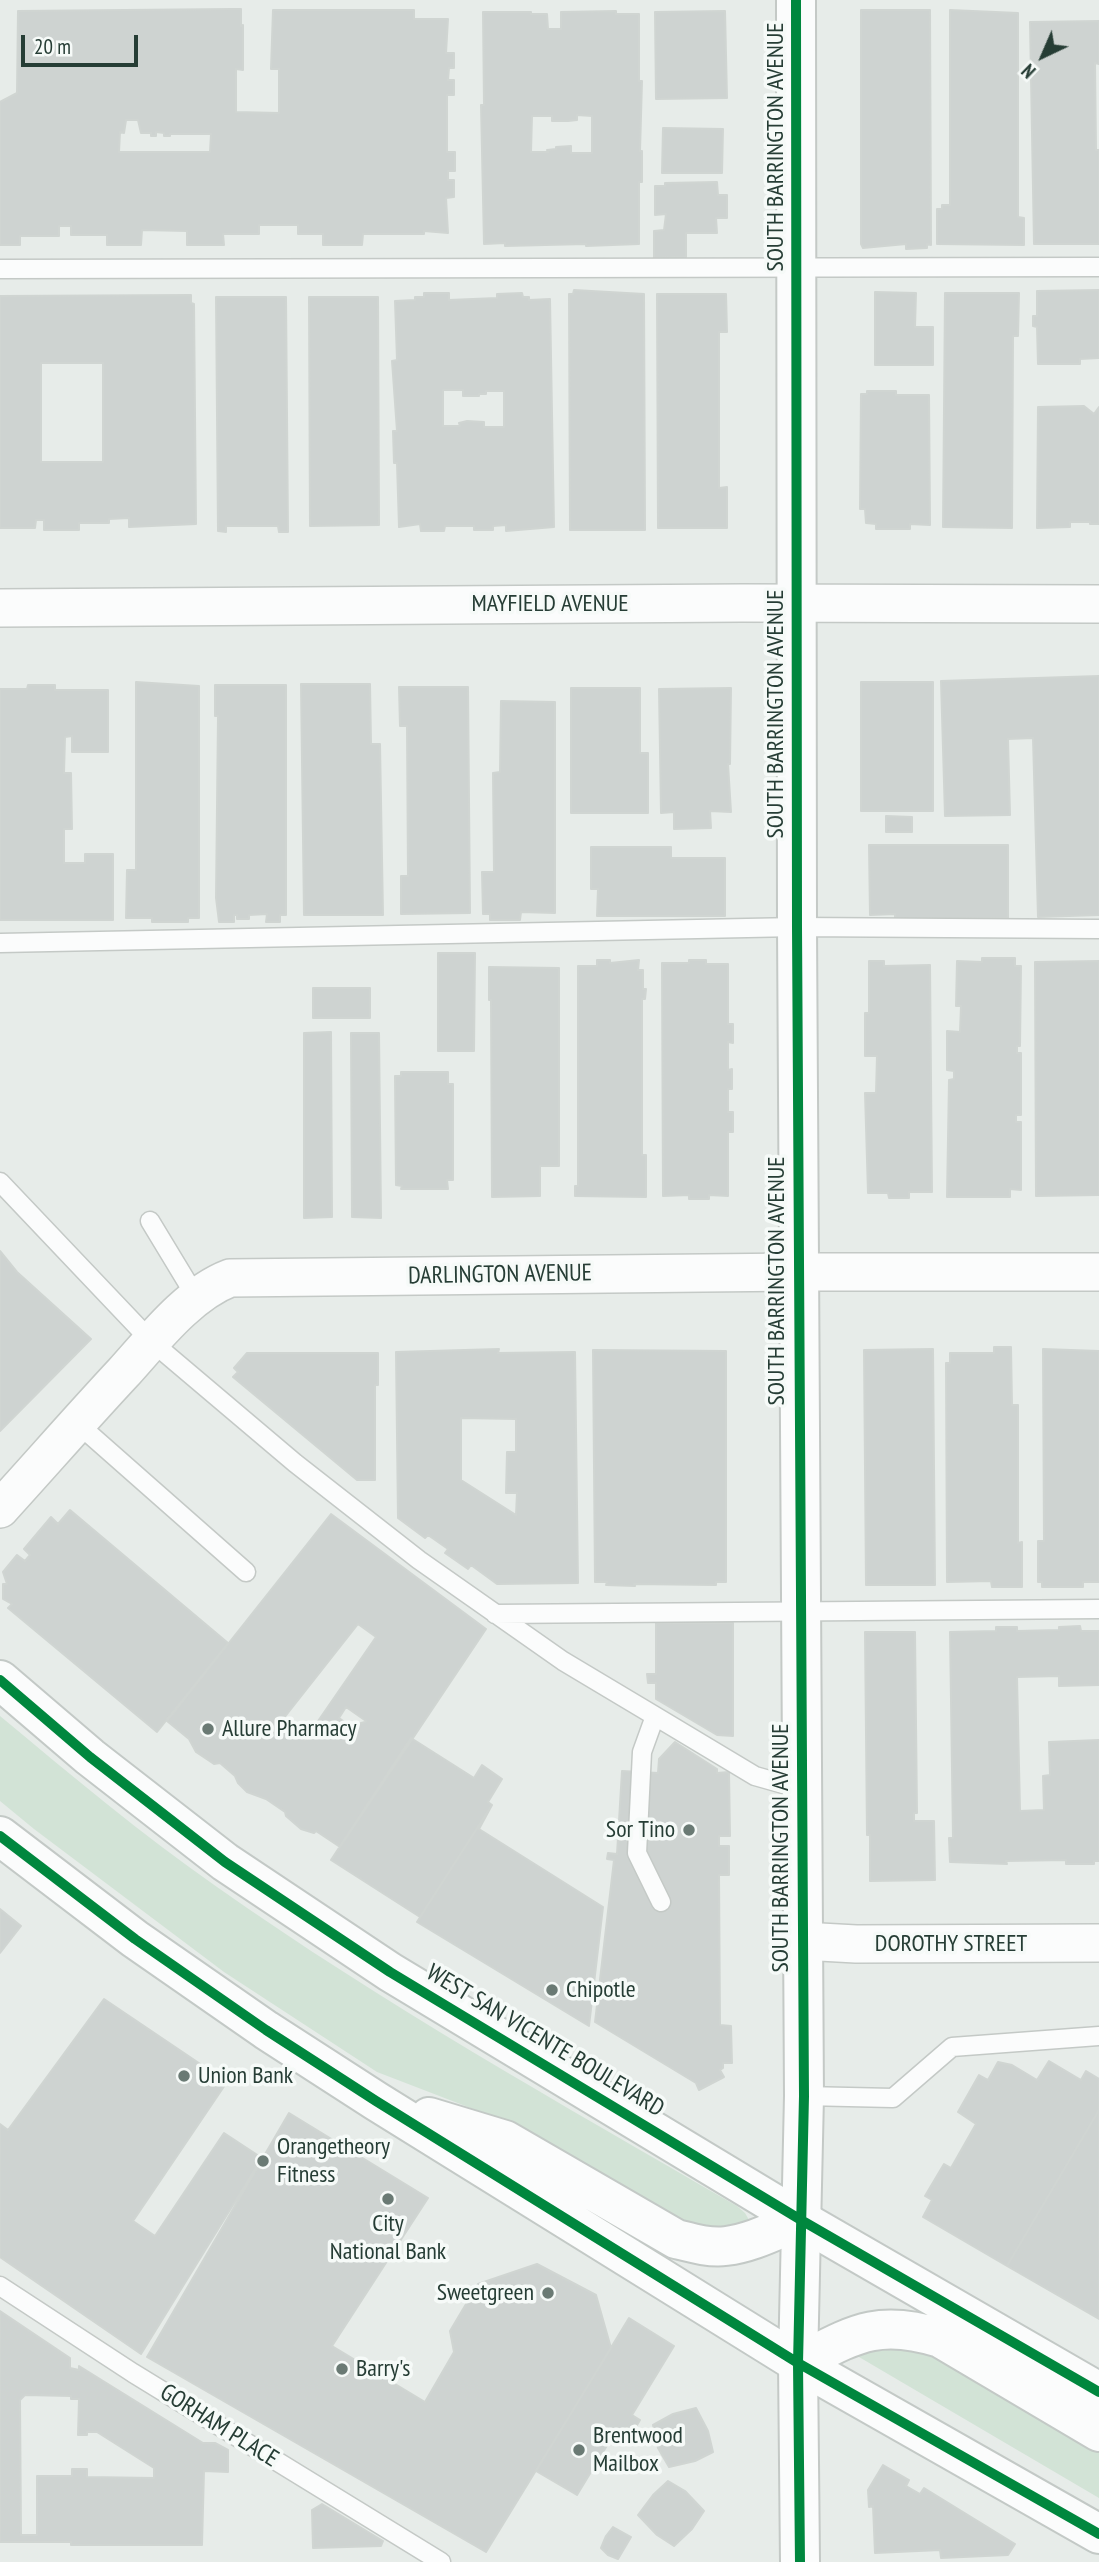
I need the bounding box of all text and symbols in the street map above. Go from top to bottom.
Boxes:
scale bar [24,21,142,65]
north arrow [1008,21,1078,91]
street label: SOUTH BARRINGTON AVENUE [762,22,790,272]
text: 20 m [34,33,71,60]
text: N [1016,59,1040,83]
street label: SOUTH BARRINGTON AVENUE [762,589,790,839]
street label: MAYFIELD AVENUE [471,590,629,618]
street label: SOUTH BARRINGTON AVENUE [763,1156,791,1406]
street label: DARLINGTON AVENUE [408,1259,592,1291]
place label: Allure Pharmacy [222,1715,357,1743]
marker: Allure Pharmacy [200,1721,216,1737]
street label: SOUTH BARRINGTON AVENUE [767,1723,795,1973]
place label: Sor Tino [606,1816,675,1844]
marker: Sor Tino [681,1822,697,1838]
street label: DOROTHY STREET [875,1930,1027,1958]
street label: WEST SAN VICENTE BOULEVARD [421,1959,669,2123]
place label: Chipotle [566,1976,636,2004]
marker: Chipotle [544,1982,560,1998]
place label: Union Bank [198,2062,293,2090]
marker: Union Bank [176,2068,192,2084]
place label: Orangetheory Fitness [277,2133,390,2189]
marker: Orangetheory Fitness [255,2153,271,2169]
marker: City National Bank [380,2191,396,2207]
place label: City National Bank [330,2210,446,2266]
place label: Sweetgreen [437,2279,534,2307]
marker: Sweetgreen [540,2285,556,2301]
place label: Barry's [356,2355,410,2383]
marker: Barry's [334,2361,350,2377]
street label: GORHAM PLACE [154,2378,284,2474]
place label: Brentwood Mailbox [593,2422,683,2478]
marker: Brentwood Mailbox [571,2442,587,2458]

